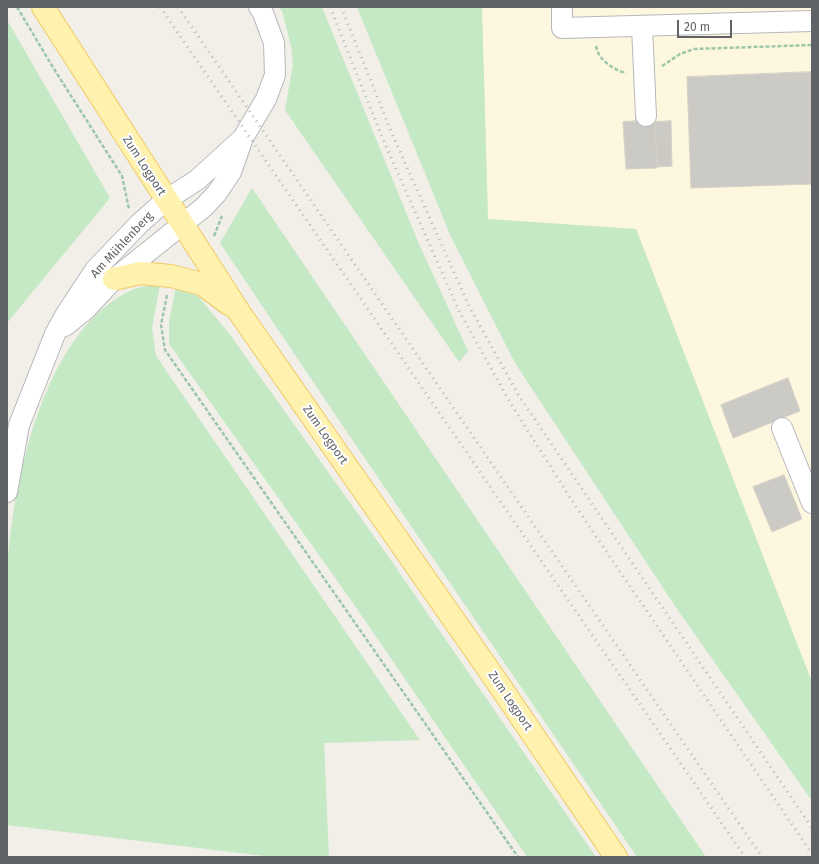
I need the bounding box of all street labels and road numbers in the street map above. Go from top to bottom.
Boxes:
street label: Zum Logport [119,133,169,199]
street label: Am Mühlenberg [88,209,156,281]
street label: Zum Logport [299,403,351,467]
street label: Zum Logport [485,669,535,733]

